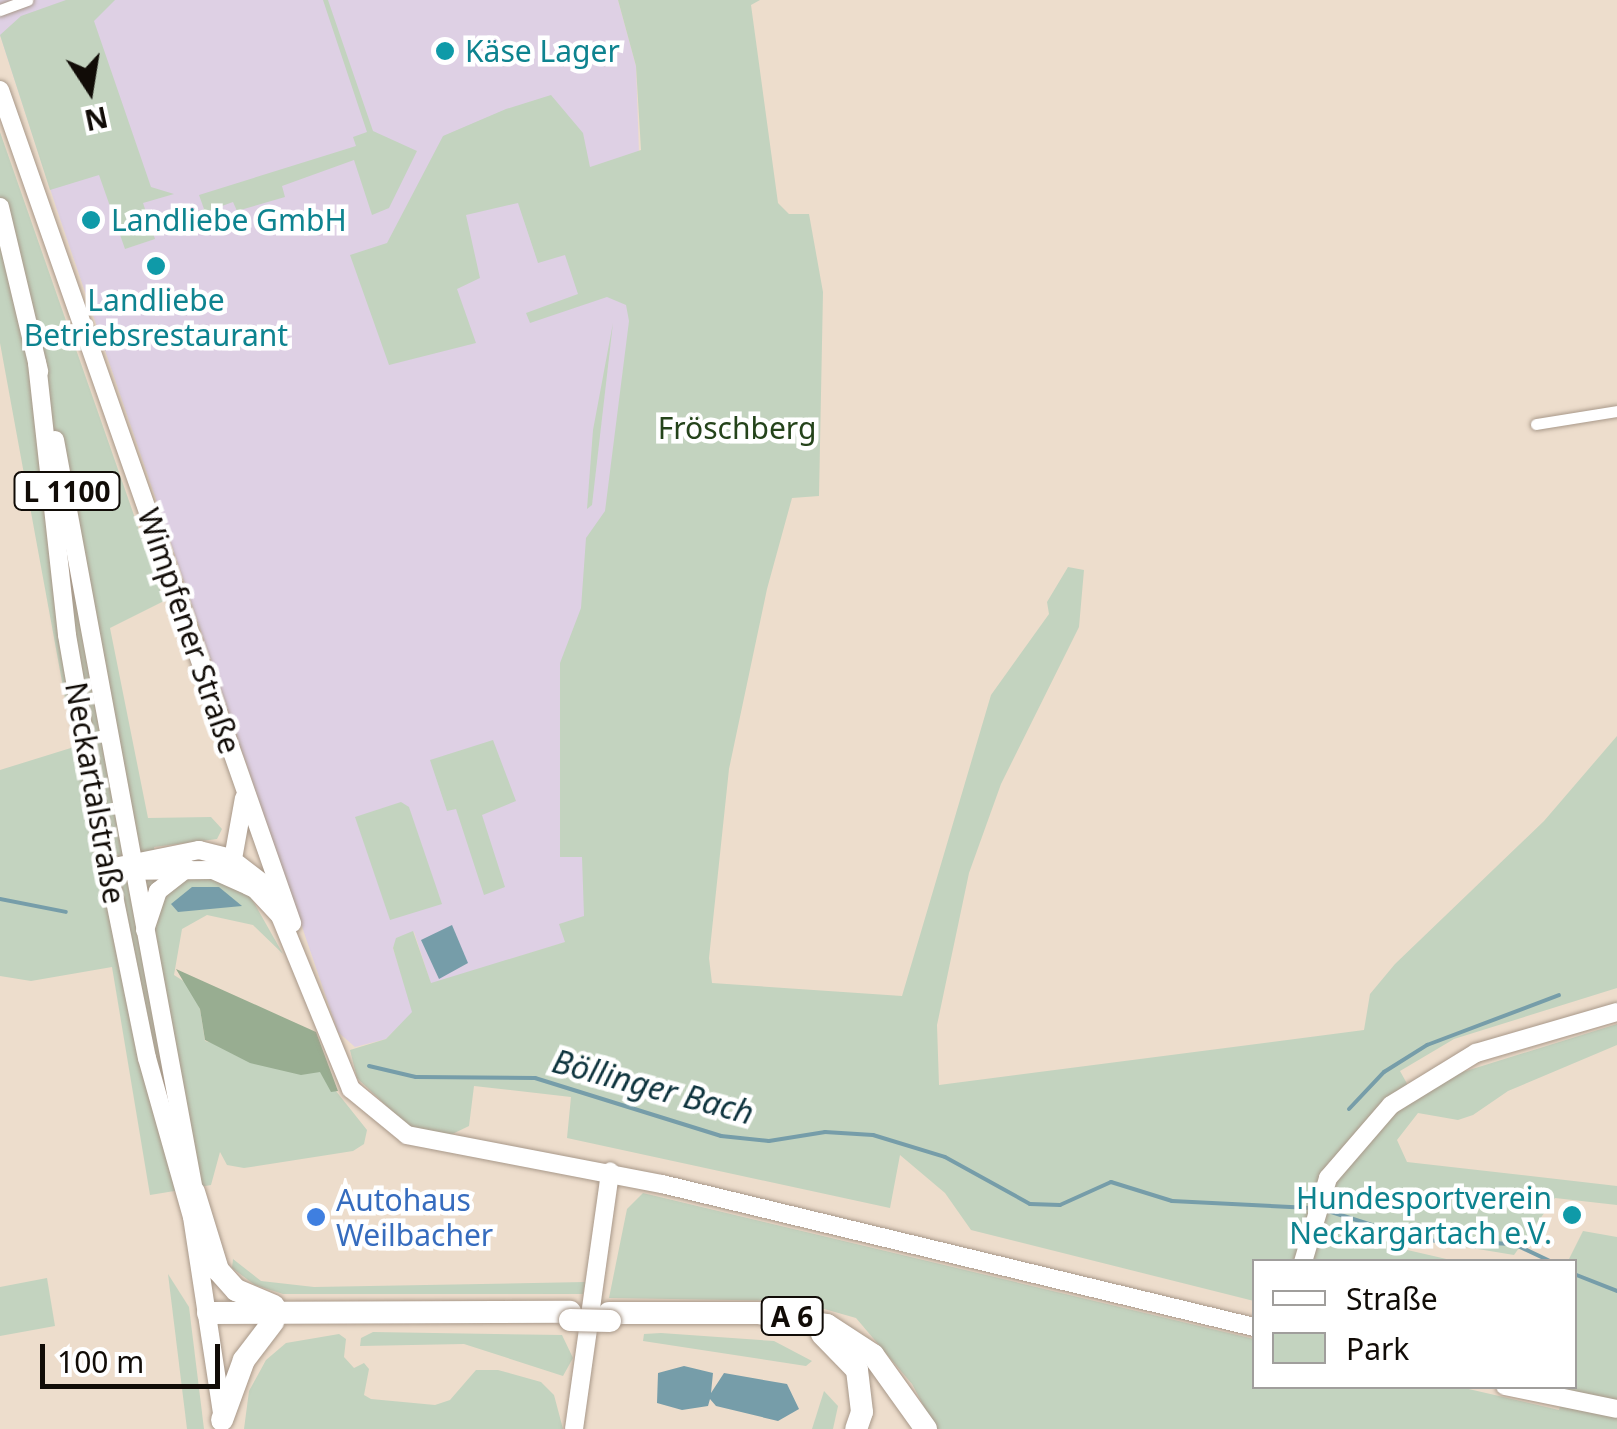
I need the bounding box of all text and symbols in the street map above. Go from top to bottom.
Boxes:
place label: Käse Lager [465,33,620,69]
north arrow [40,40,140,140]
marker: Käse Lager [434,40,456,62]
text: N [81,98,111,140]
place label: Landliebe GmbH [111,202,347,238]
marker: Landliebe GmbH [80,209,102,231]
marker: Landliebe Betriebsrestaurant [145,255,167,277]
place label: Landliebe Betriebsrestaurant [24,282,288,352]
park label: Fröschberg [658,410,816,446]
road number: L 1100 [12,468,122,514]
street label: Wimpfener Straße [130,504,248,758]
street label: Neckartalstraße [58,679,132,907]
water label: Böllinger Bach [548,1042,758,1132]
place label: Hundesportverein Neckargartach e.V. [1289,1180,1552,1250]
place label: Autohaus Weilbacher [336,1182,493,1252]
marker: Hundesportverein Neckargartach e.V. [1561,1204,1583,1226]
marker: Autohaus Weilbacher [305,1206,327,1228]
legend [1252,1259,1577,1389]
text: Straße [1346,1278,1438,1319]
road number: A 6 [760,1293,824,1339]
scale bar [45,1324,225,1386]
text: Park [1346,1328,1409,1369]
text: 100 m [57,1341,144,1382]

